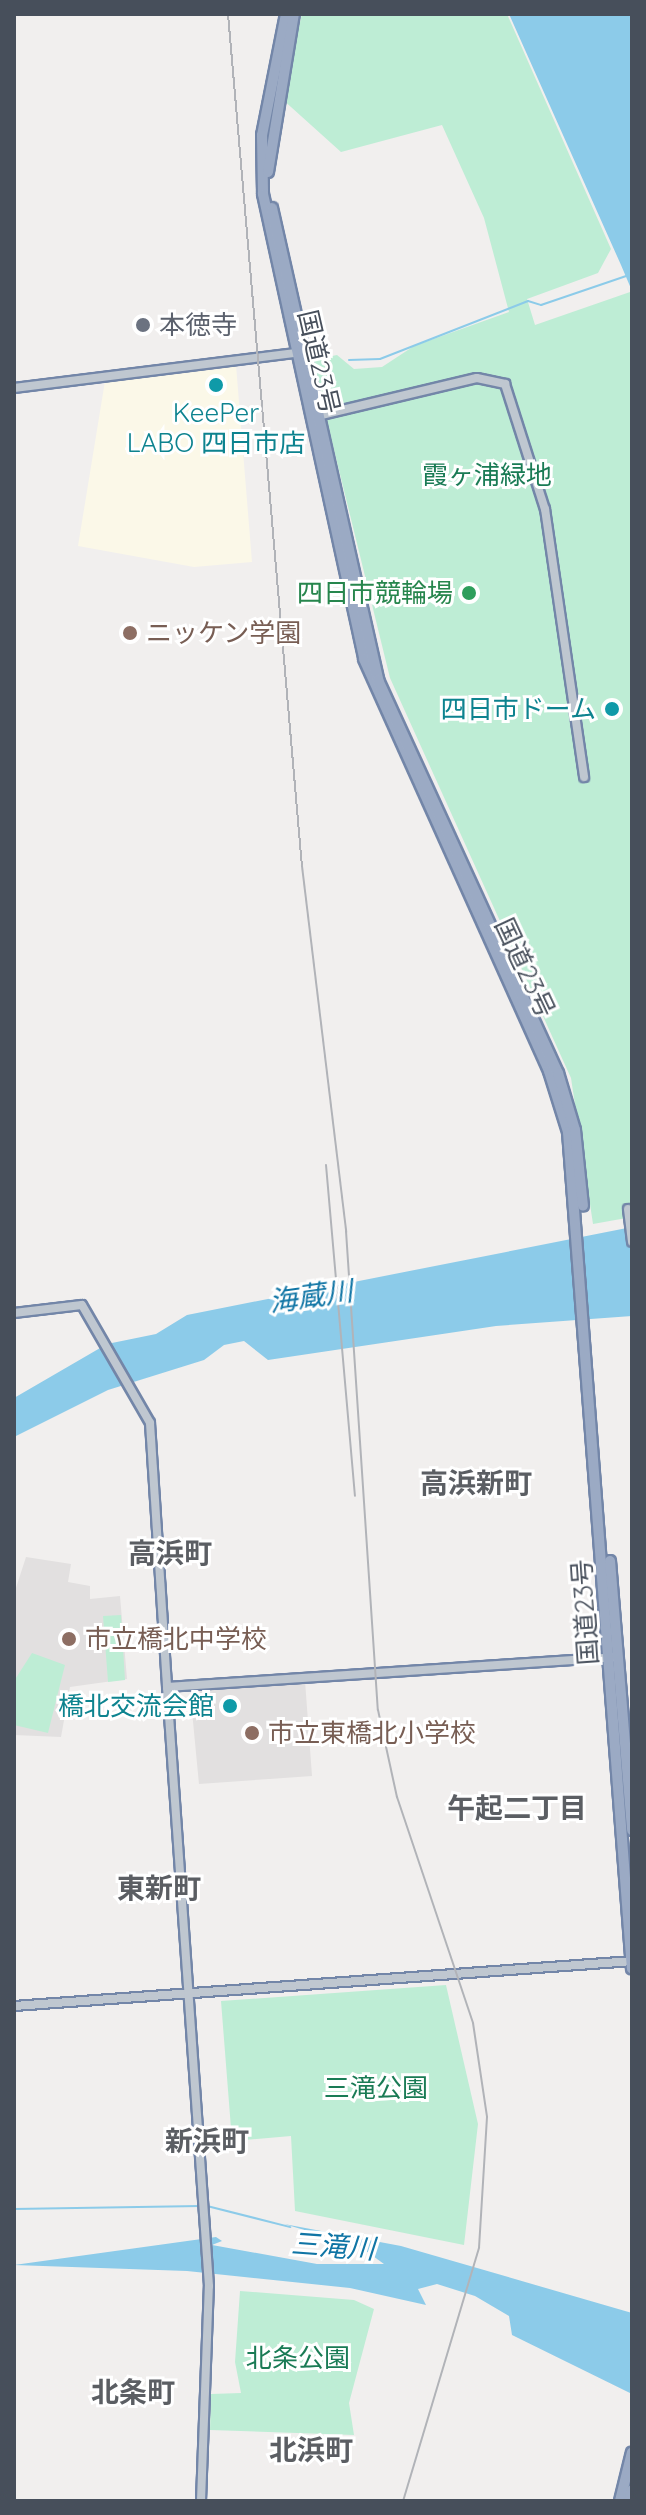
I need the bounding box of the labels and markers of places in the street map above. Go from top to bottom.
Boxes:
place label: 本徳寺 [159,309,237,341]
marker: 本徳寺 [134,316,152,334]
marker: KeePer LABO 四日市店 [207,376,225,394]
place label: KeePer LABO 四日市店 [127,397,305,458]
place label: 四日市競輪場 [297,577,453,609]
marker: 四日市競輪場 [460,584,478,602]
place label: ニッケン学園 [146,617,302,649]
marker: ニッケン学園 [121,624,139,642]
place label: 四日市ドーム [440,693,596,725]
marker: 四日市ドーム [603,700,621,718]
place label: 市立橋北中学校 [85,1623,267,1655]
marker: 市立橋北中学校 [60,1630,78,1648]
place label: 橋北交流会館 [58,1690,214,1722]
marker: 橋北交流会館 [221,1697,239,1715]
place label: 市立東橋北小学校 [268,1717,476,1749]
marker: 市立東橋北小学校 [243,1724,261,1742]

